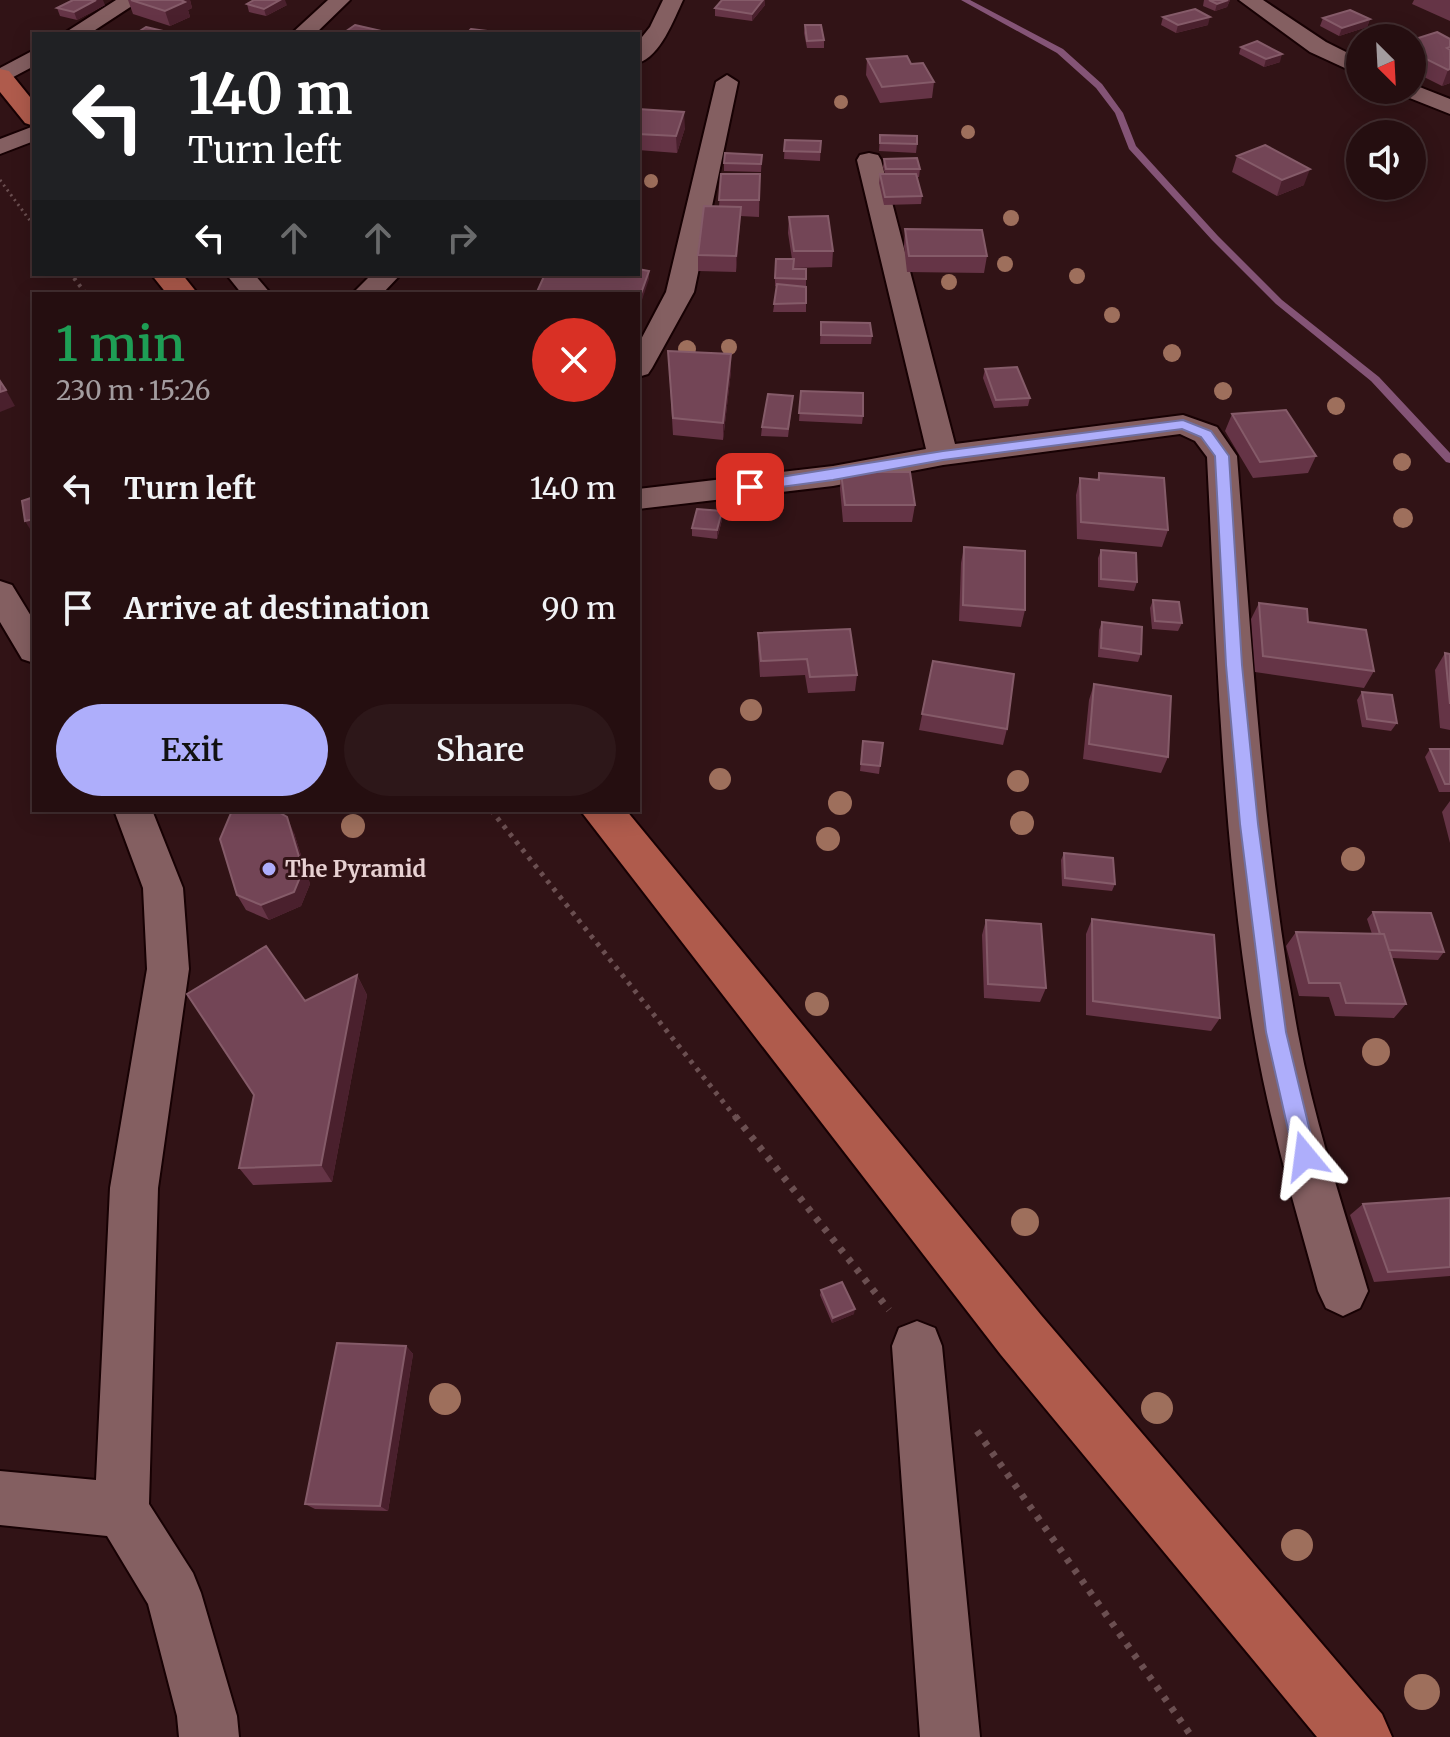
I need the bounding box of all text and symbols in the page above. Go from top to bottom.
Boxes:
north arrow [1346,24,1426,104]
map controls [1346,24,1426,200]
text: 140 m [188,59,353,129]
icon: left [56,64,160,168]
button: sound [1346,120,1426,200]
text: Turn left [188,128,342,173]
icon: left [188,216,232,260]
icon: ahead [272,216,316,260]
icon: ahead [356,216,400,260]
icon: right [440,216,484,260]
text: 1 min [56,314,185,374]
button: close [532,318,616,402]
text: 230 m · 15:26 [56,374,210,407]
pin [716,453,784,521]
icon: arrive [728,465,772,509]
icon: left [56,466,100,510]
text: Turn left [124,469,256,507]
text: 140 m [530,469,616,507]
icon: arrive [56,586,100,630]
text: Arrive at destination [124,589,430,627]
text: 90 m [542,589,616,627]
button: Exit [56,704,328,796]
button: Share [344,704,616,796]
place label: The Pyramid [285,855,426,883]
marker: The Pyramid [260,860,278,878]
position arrow [1263,1114,1347,1198]

